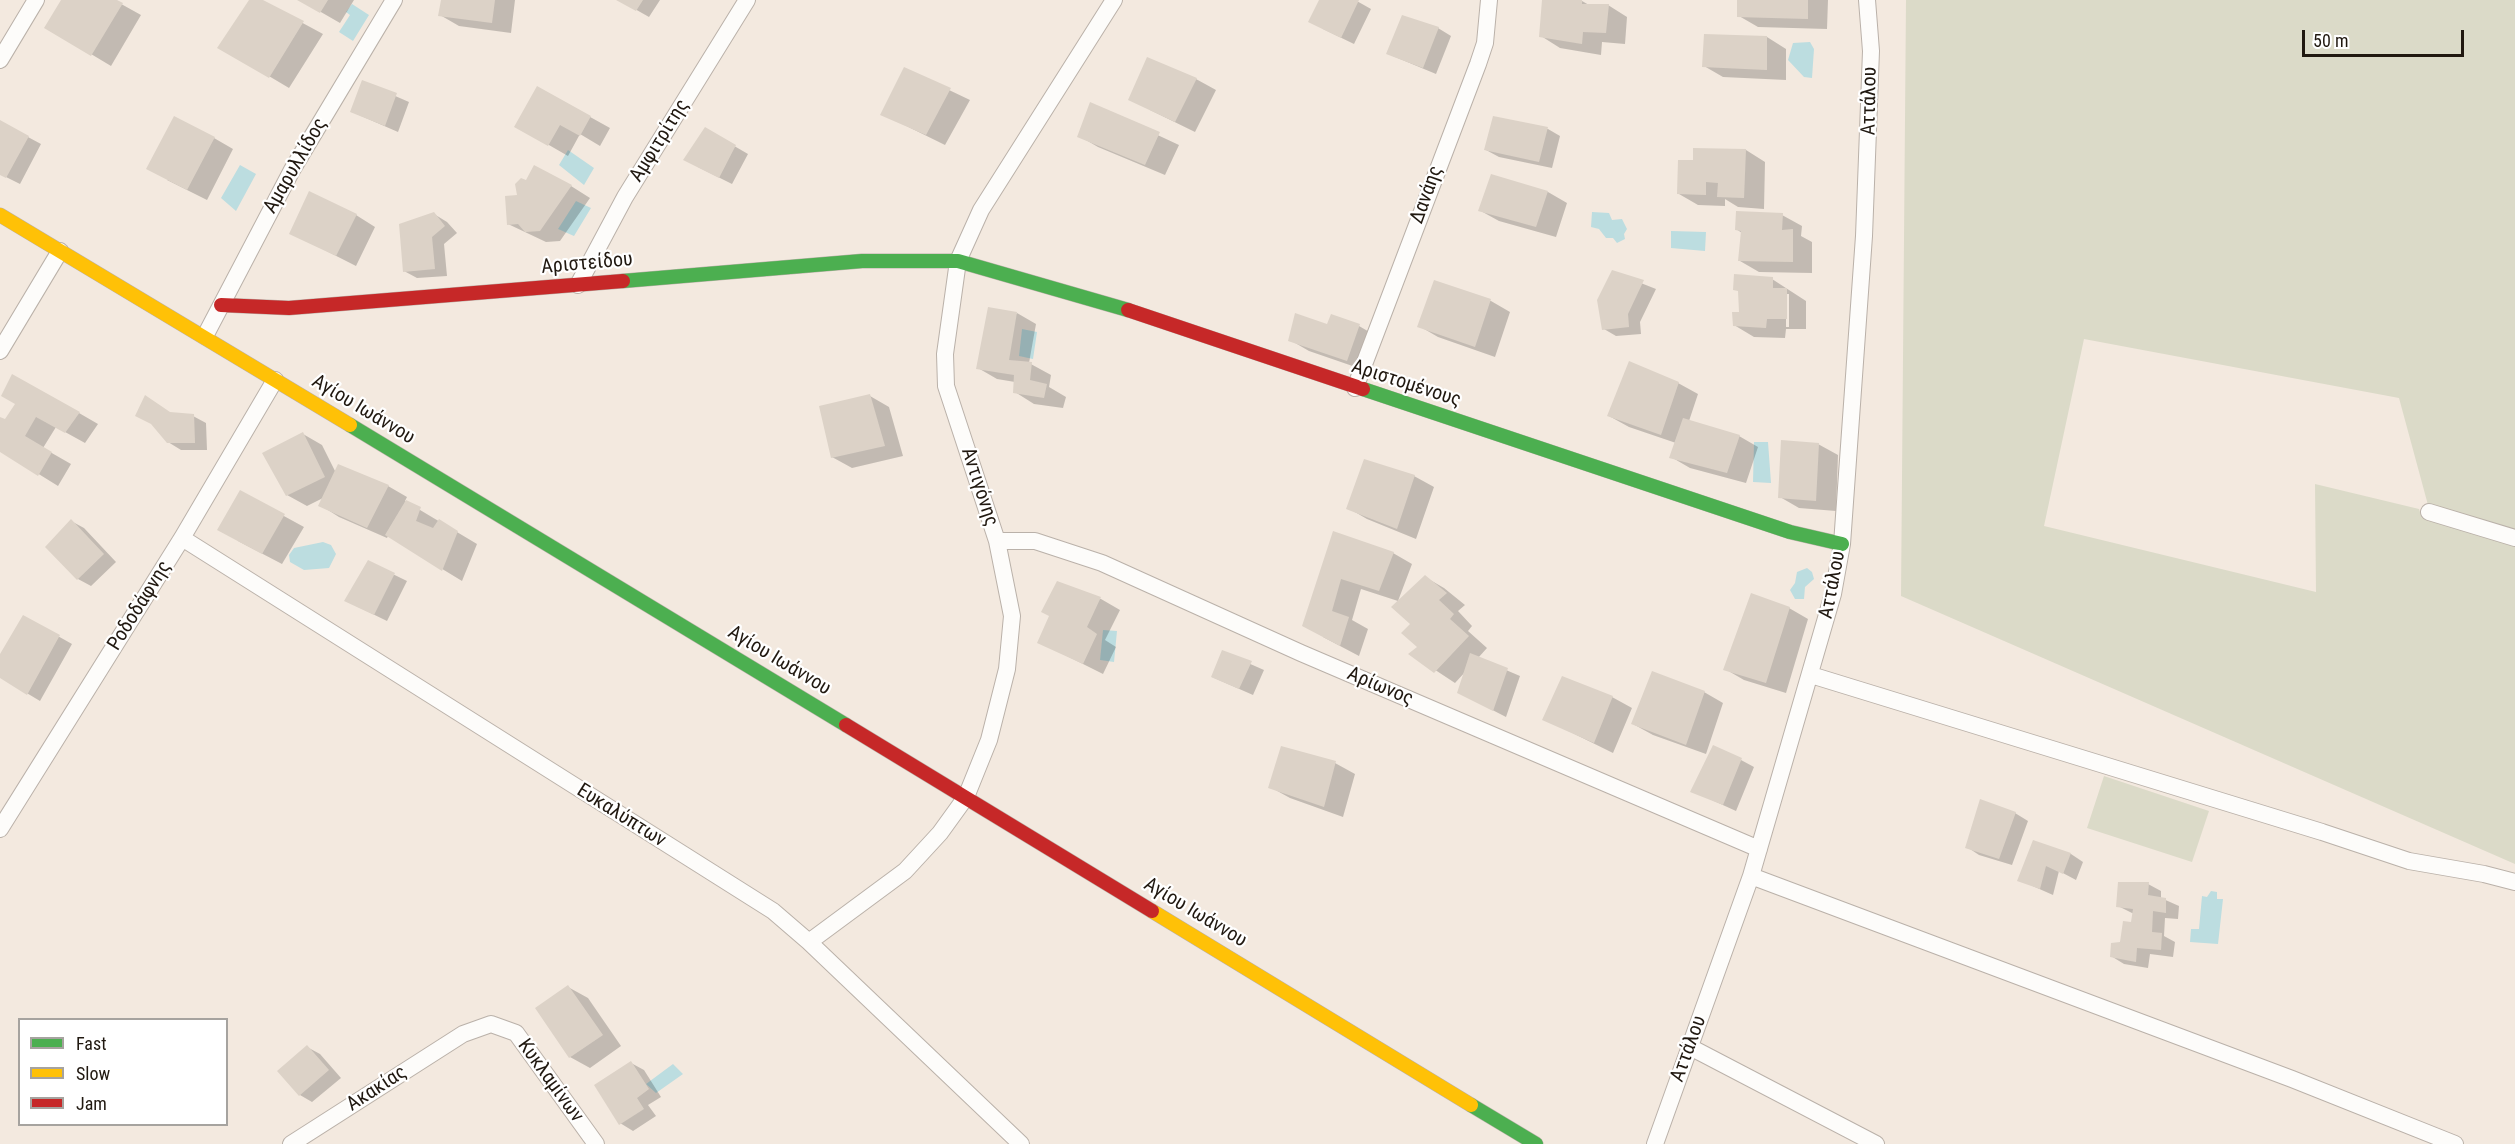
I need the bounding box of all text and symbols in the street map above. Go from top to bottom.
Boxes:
scale bar [2305,18,2467,56]
text: 50 m [2313,30,2348,51]
street label: Αττάλου [1857,66,1883,136]
street label: Αμφιτρίτης [625,95,695,187]
street label: Αμαρυλλίδος [259,114,333,218]
street label: Δανάης [1405,163,1449,227]
street label: Αριστείδου [540,248,634,280]
street label: Αριστομένους [1348,355,1464,413]
street label: Αγίου Ιωάννου [307,370,419,450]
street label: Αντιγόνης [955,445,1003,529]
street label: Αττάλου [1815,549,1851,621]
street label: Ροδοδάφνης [103,557,177,655]
street label: Αγίου Ιωάννου [723,621,835,701]
street label: Αρίωνος [1343,662,1417,712]
street label: Ευκαλύπτων [572,779,670,853]
street label: Αγίου Ιωάννου [1139,873,1251,953]
street label: Αττάλου [1666,1013,1712,1085]
legend [18,1018,228,1126]
text: Fast [76,1033,107,1054]
street label: Κυκλαμίνων [512,1035,588,1127]
street label: Ακακίας [343,1061,411,1117]
text: Slow [76,1063,110,1084]
text: Jam [76,1093,107,1114]

